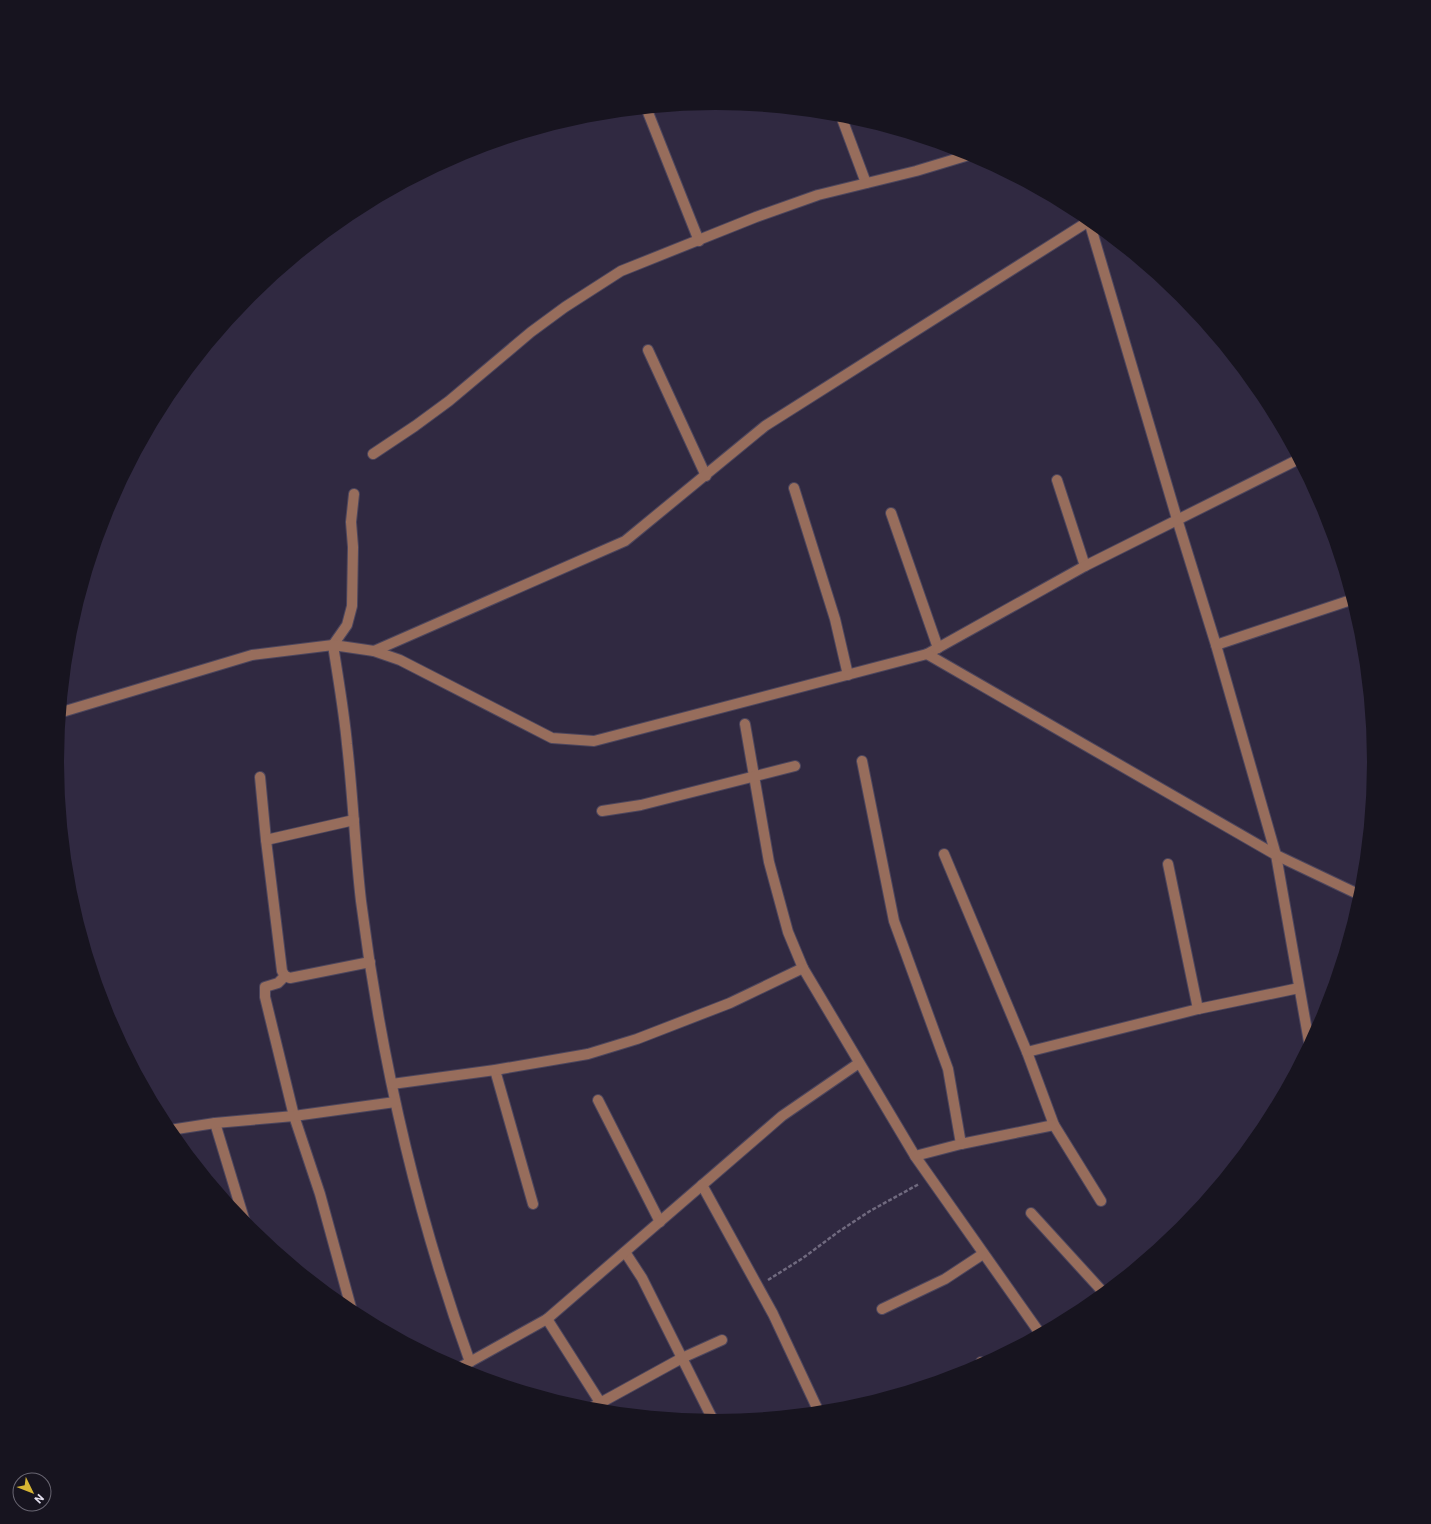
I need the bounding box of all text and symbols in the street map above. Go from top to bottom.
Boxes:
north arrow [12,1472,52,1512]
text: N [31,1491,46,1506]

